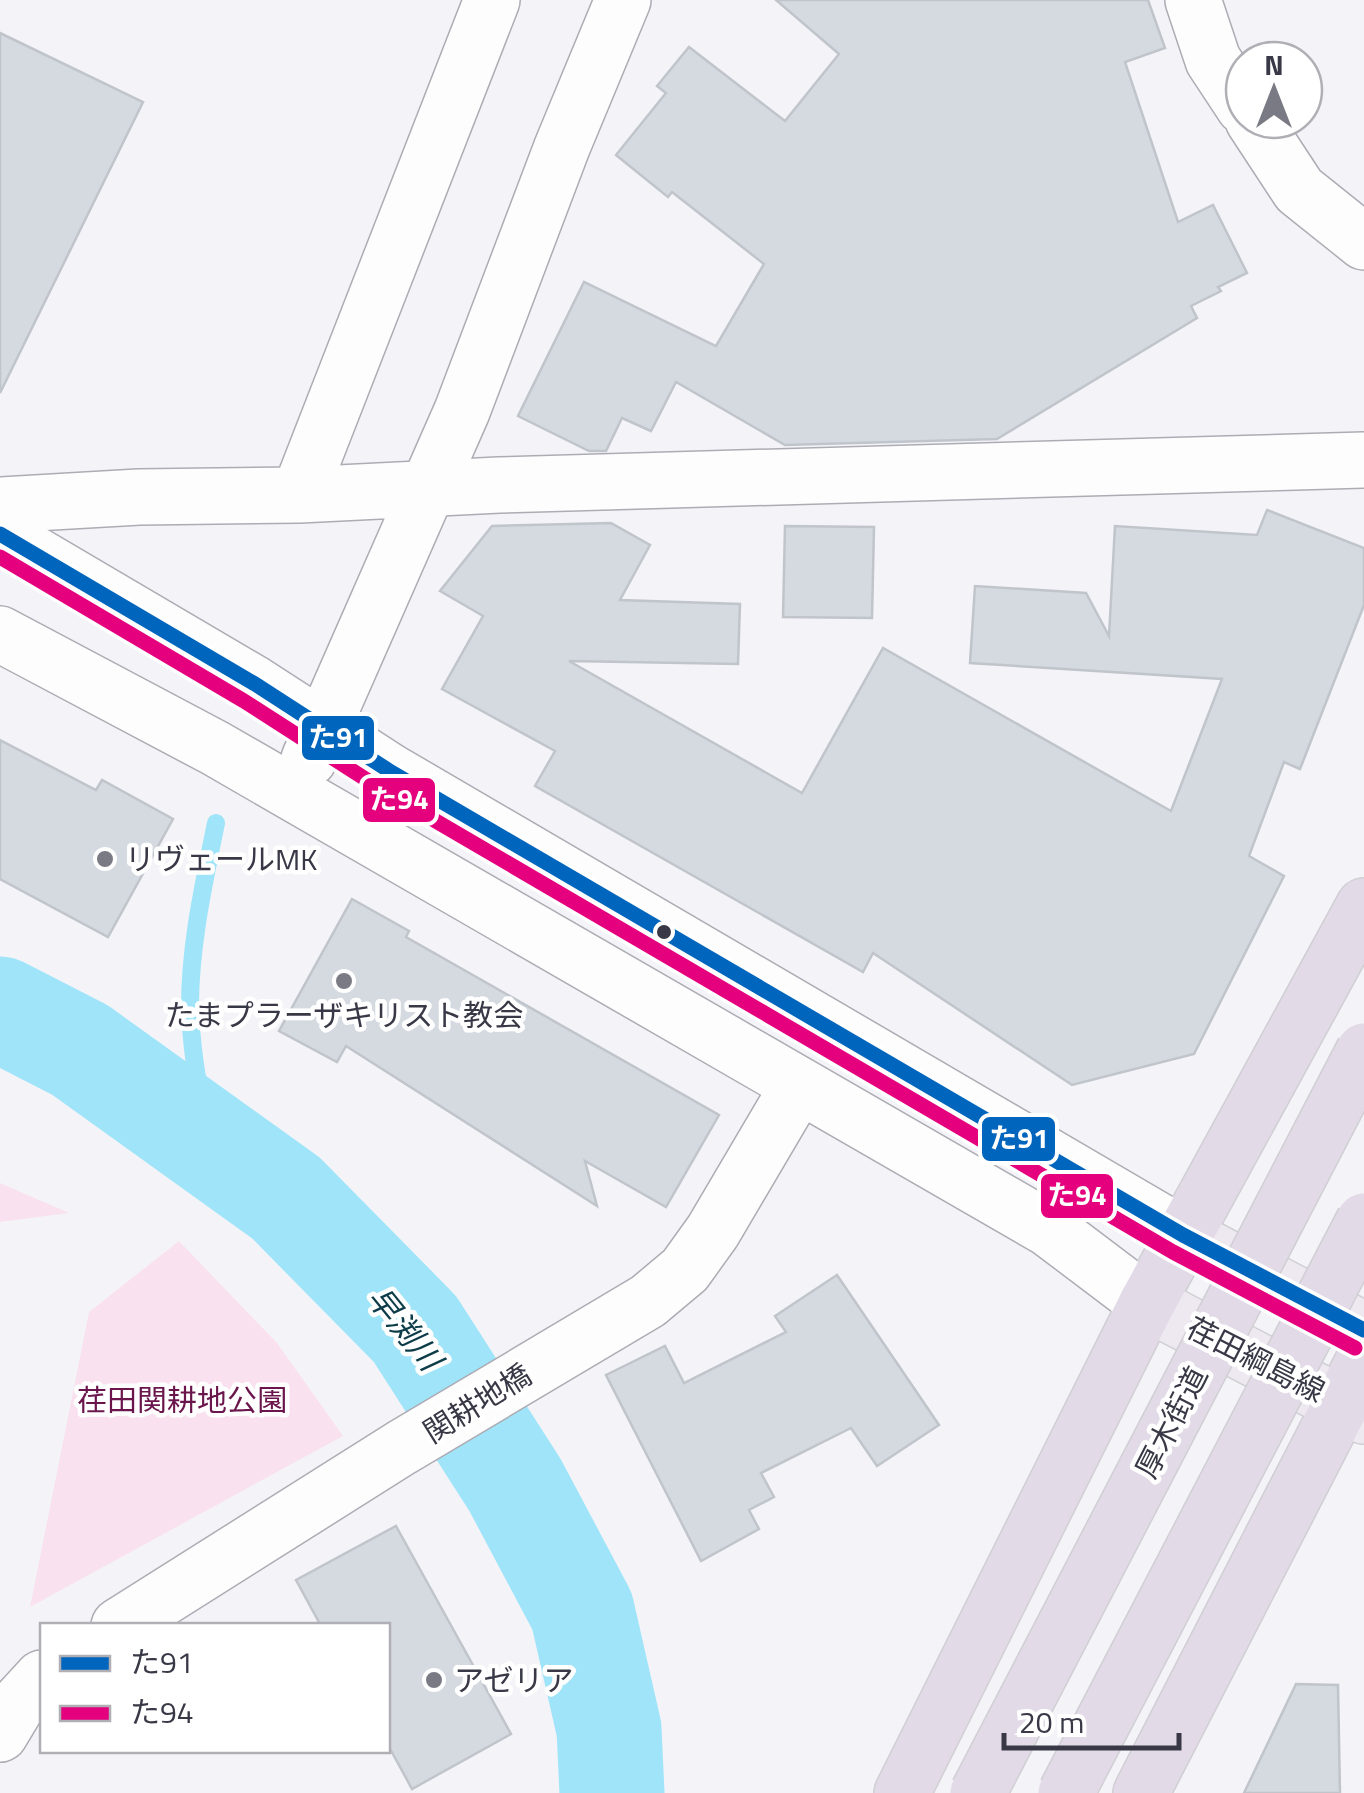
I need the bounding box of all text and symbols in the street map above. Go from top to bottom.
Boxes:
north arrow [1224,40,1324,140]
text: N [1264,43,1284,86]
line badge: た91 [300,714,376,762]
text: た91 [308,715,368,758]
line badge: た94 [361,776,437,824]
text: た94 [369,777,429,820]
place label: リヴェールMK [125,836,317,882]
marker: リヴェールMK [94,848,116,870]
unlabelled marker [654,922,674,942]
marker: たまプラーザキリスト教会 [333,970,355,992]
place label: たまプラーザキリスト教会 [165,992,523,1038]
line badge: た91 [980,1115,1057,1163]
text: た91 [989,1116,1049,1159]
line badge: た94 [1039,1172,1115,1220]
text: た94 [1047,1173,1107,1216]
water label: 早渕川 [356,1276,456,1383]
street label: 荏田綱島線 [1179,1304,1333,1414]
street label: 関耕地橋 [414,1352,540,1454]
street label: 厚木街道 [1123,1358,1219,1486]
park label: 荏田関耕地公園 [77,1377,287,1423]
legend [40,1623,390,1753]
text: た91 [130,1639,194,1685]
place label: アゼリア [454,1657,573,1703]
marker: アゼリア [423,1669,445,1691]
scale bar [1004,1688,1179,1750]
text: た94 [130,1689,194,1735]
text: 20 m [1019,1699,1084,1745]

